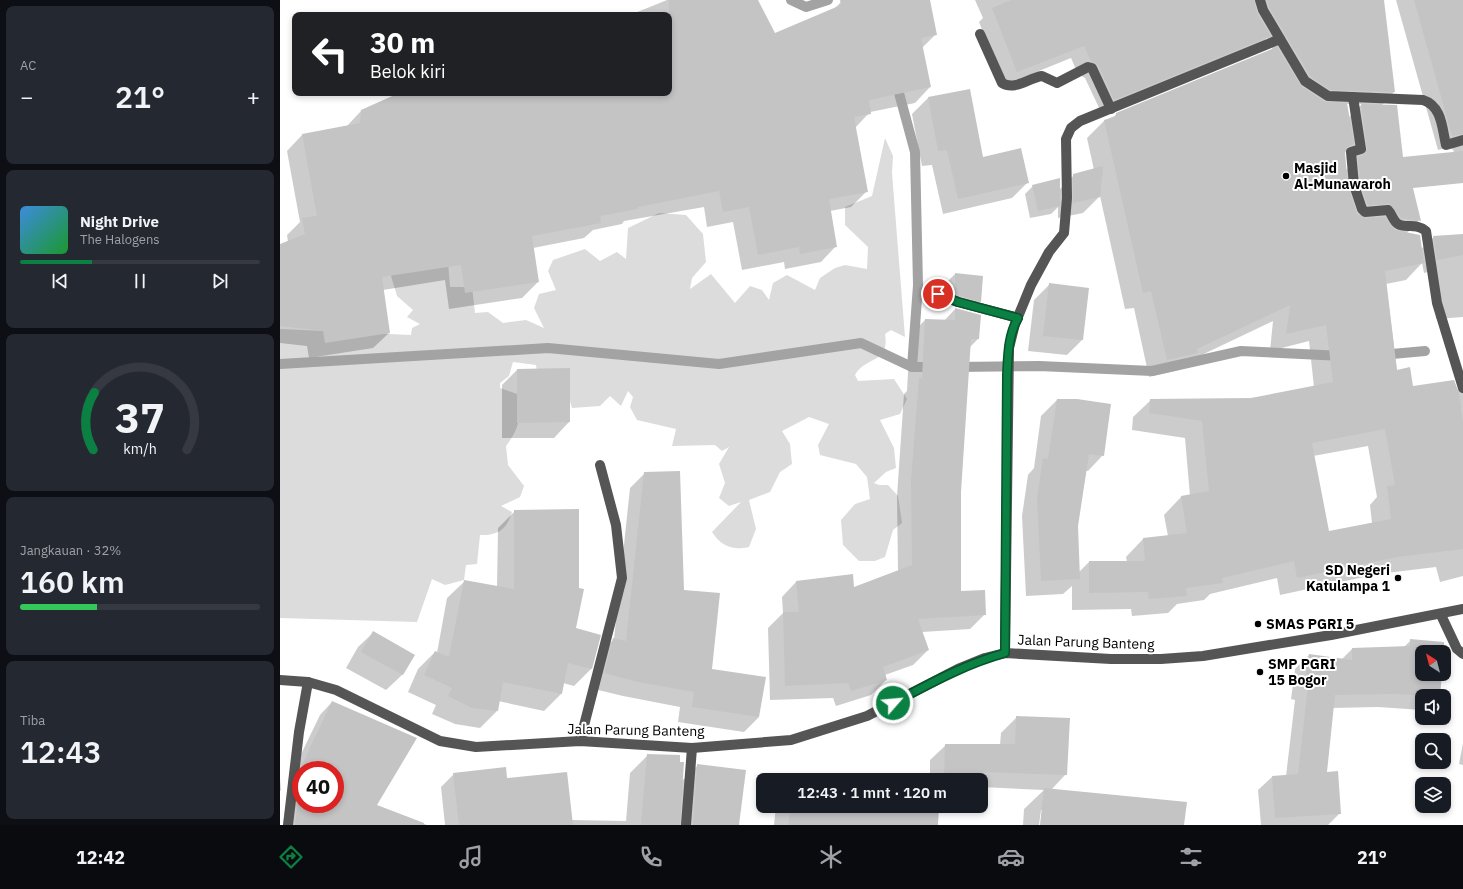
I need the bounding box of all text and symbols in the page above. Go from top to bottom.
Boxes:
text: 30 m [370,24,435,61]
icon: left [304,28,356,80]
text: AC [20,57,36,74]
text: Belok kiri [370,60,445,83]
text: 21° [115,77,165,116]
text: − [20,82,33,111]
text: + [247,82,260,111]
place label: Masjid Al-Munawaroh [1294,159,1391,193]
marker: Masjid Al-Munawaroh [1281,171,1291,181]
text: Night Drive [80,212,159,231]
text: The Halogens [80,231,160,248]
icon: previous [49,270,71,292]
icon: pause [129,270,151,292]
icon: next [209,270,231,292]
pin [921,277,955,311]
icon: arrive [927,283,949,305]
text: 37 [115,390,165,444]
text: km/h [123,439,157,458]
text: Jangkauan · 32% [20,542,121,559]
place label: SD Negeri Katulampa 1 [1306,561,1391,595]
text: 160 km [20,562,125,601]
marker: SD Negeri Katulampa 1 [1393,573,1403,583]
place label: SMAS PGRI 5 [1266,615,1354,633]
marker: SMAS PGRI 5 [1253,619,1263,629]
street label: Jalan Parung Banteng [1017,631,1155,653]
north arrow [1415,645,1451,681]
map controls [1415,645,1451,813]
place label: SMP PGRI 15 Bogor [1268,655,1335,689]
marker: SMP PGRI 15 Bogor [1255,667,1265,677]
position arrow [872,682,914,724]
button: sound [1415,689,1451,725]
text: Tiba [20,712,45,729]
street label: Jalan Parung Banteng [567,720,705,740]
text: 12:43 [20,732,102,771]
button: search [1415,733,1451,769]
speed limit sign: 40 [292,761,344,813]
button: layers [1415,777,1451,813]
text: 12:43 · 1 mnt · 120 m [797,783,947,802]
icon: directions [277,843,305,871]
icon: music [457,843,485,871]
icon: phone [637,843,665,871]
icon: climate [817,843,845,871]
icon: car [997,843,1025,871]
icon: filters [1177,843,1205,871]
text: 12:42 [76,846,125,869]
text: 21° [1357,846,1387,869]

